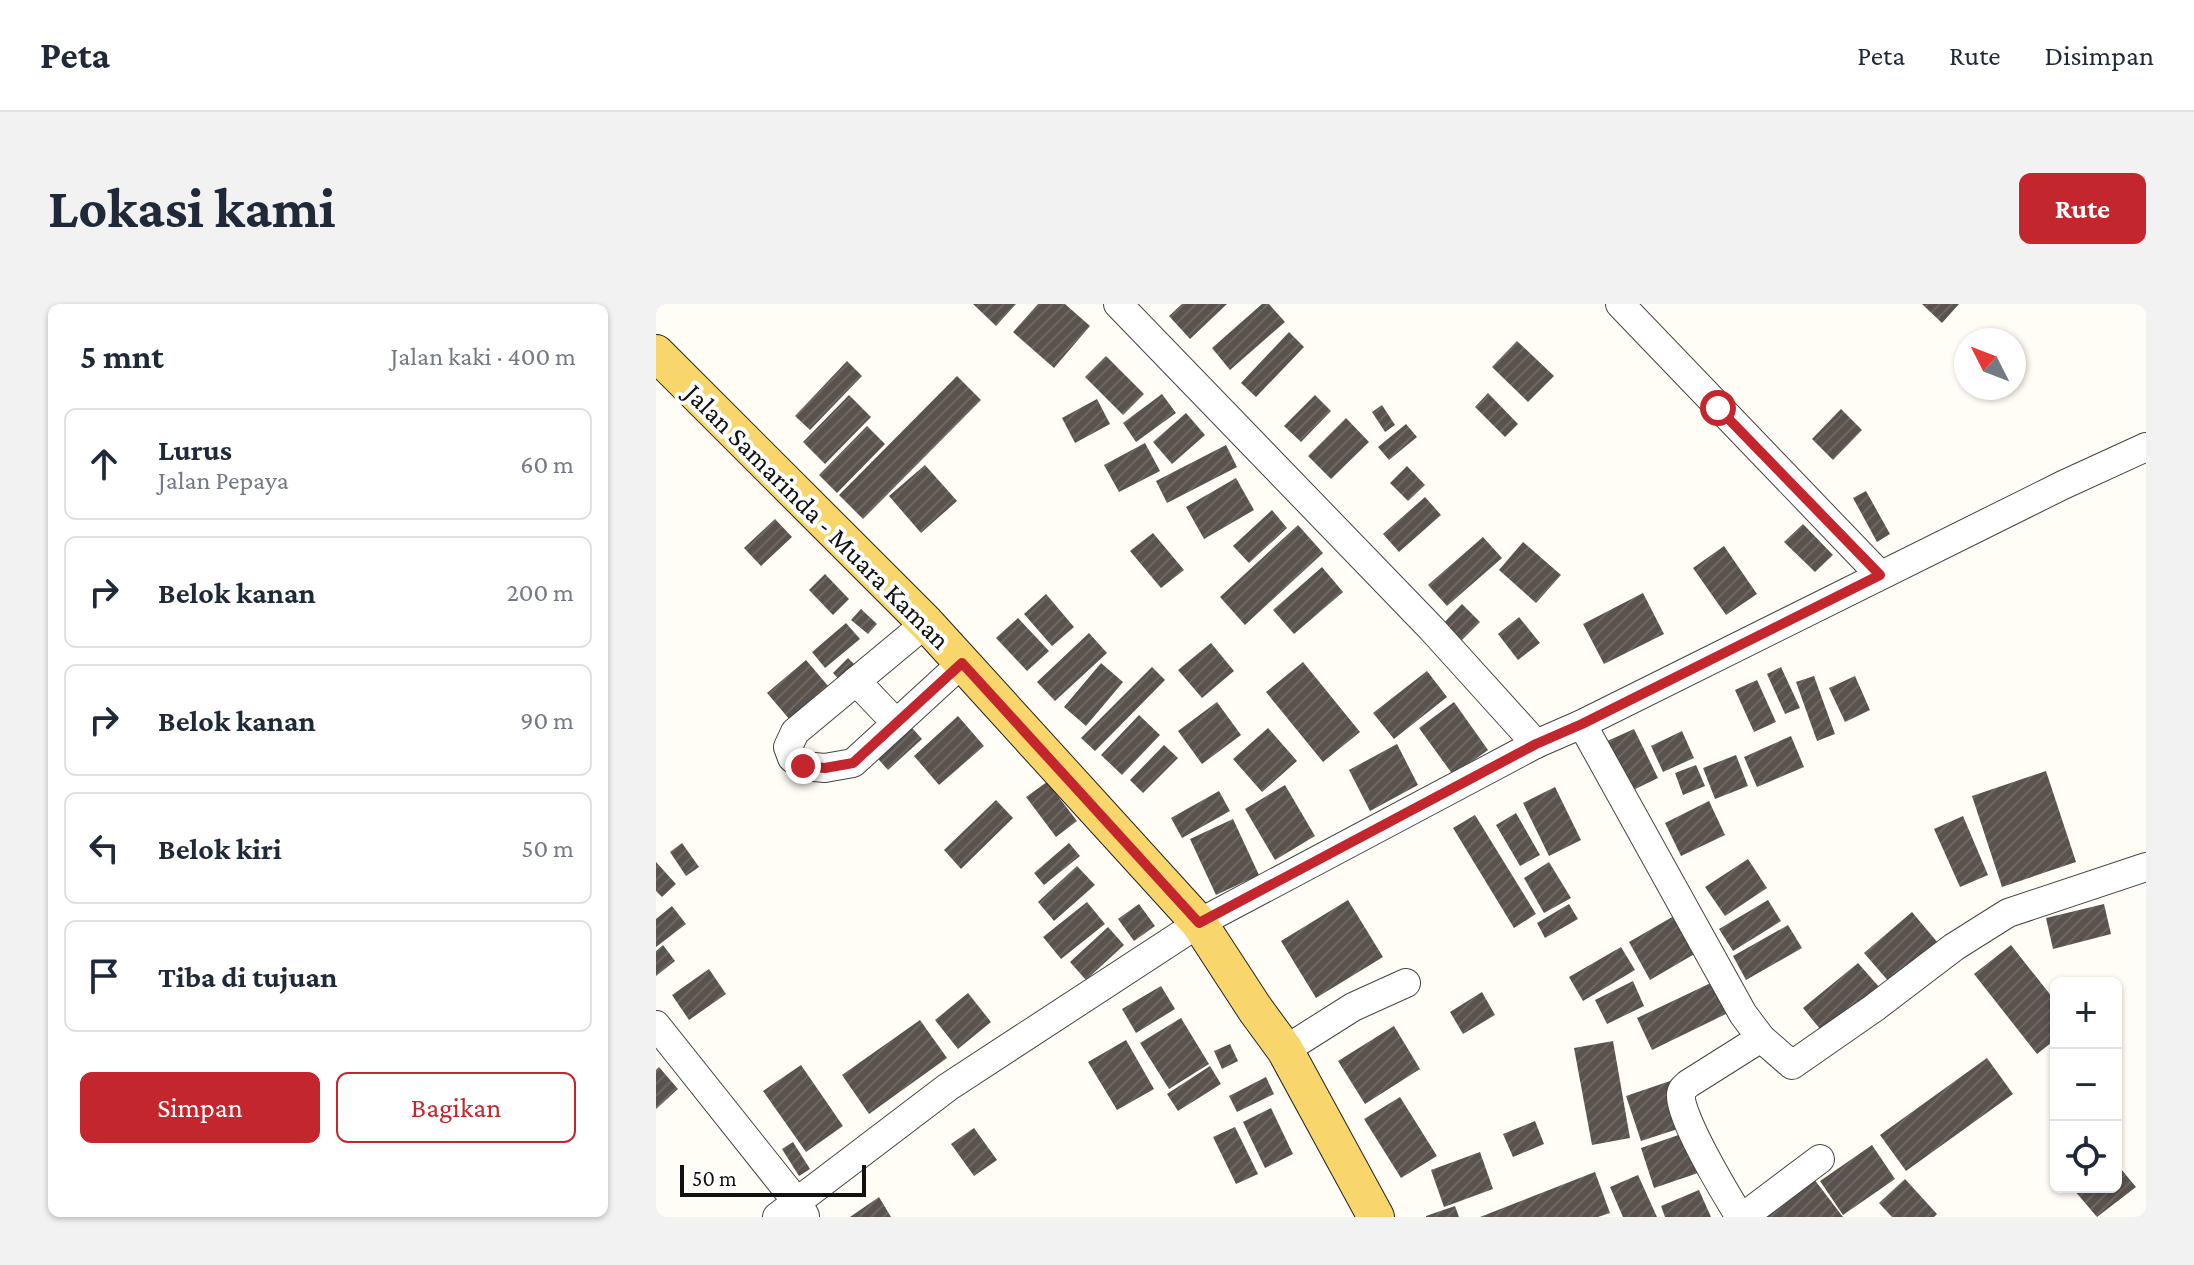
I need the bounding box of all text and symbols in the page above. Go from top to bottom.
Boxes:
text: Peta [40,34,110,76]
text: Peta [1857,40,1905,71]
text: Rute [1949,40,2001,71]
text: Disimpan [2045,40,2154,71]
button: Rute [2019,173,2146,244]
text: Lokasi kami [48,177,336,239]
north arrow [1954,328,2026,400]
text: 5 mnt [80,338,164,375]
text: Jalan kaki · 400 m [391,342,576,371]
street label: Jalan Samarinda - Muara Kaman [677,375,957,655]
route start [1700,390,1736,426]
text: Lurus [158,433,232,466]
icon: ahead [82,442,126,486]
text: 60 m [520,450,574,479]
text: Jalan Pepaya [158,466,289,495]
icon: right [82,570,126,614]
text: Belok kanan [158,576,316,609]
text: 200 m [506,578,574,607]
icon: right [82,698,126,742]
text: Belok kanan [158,704,316,737]
text: 90 m [520,706,574,735]
route end [785,748,821,784]
icon: left [82,826,126,870]
text: Belok kiri [158,832,282,865]
text: 50 m [521,834,574,863]
icon: arrive [82,954,126,998]
text: Tiba di tujuan [158,960,337,993]
map controls [2050,977,2122,1193]
button: + [2050,977,2122,1049]
button: − [2050,1049,2122,1121]
button: Simpan [80,1072,320,1143]
button: Bagikan [336,1072,576,1143]
button: locate [2050,1121,2122,1193]
scale bar [680,1161,866,1197]
text: 50 m [692,1166,737,1191]

